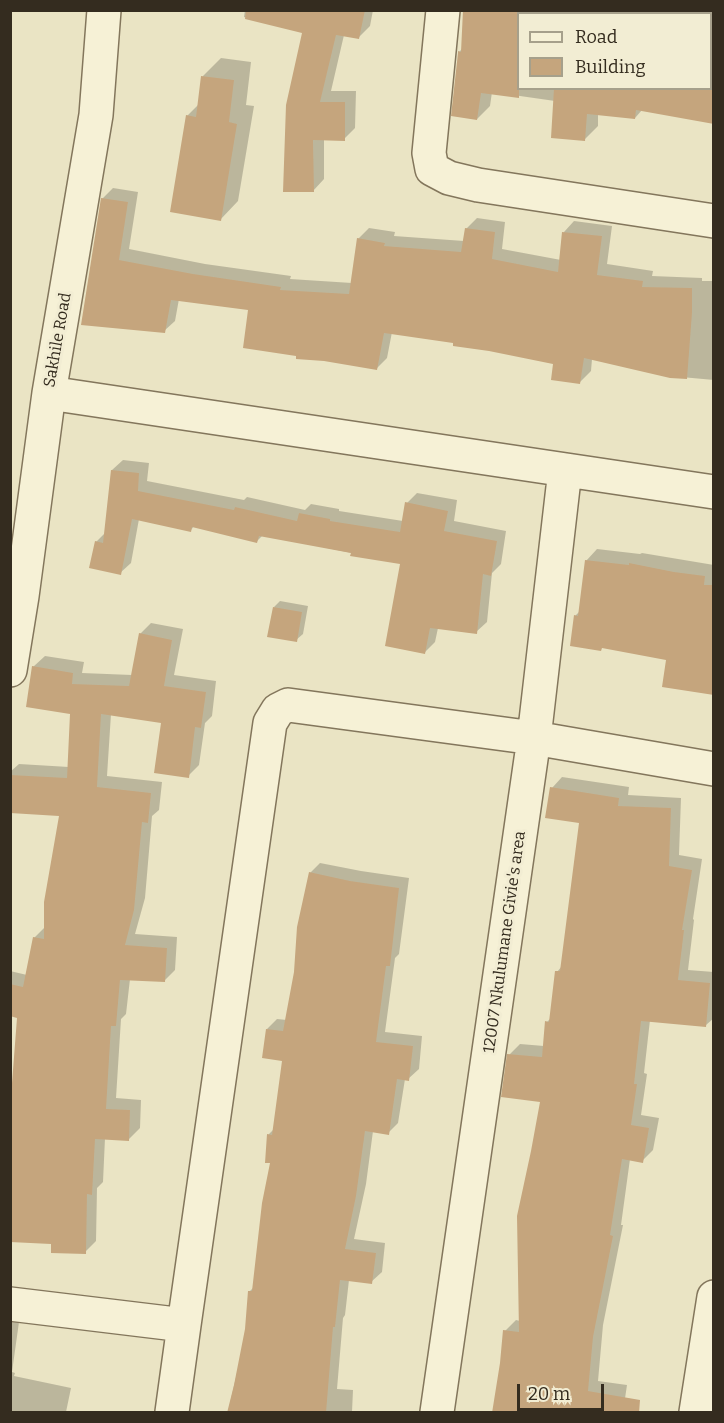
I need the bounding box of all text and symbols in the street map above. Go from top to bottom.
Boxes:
legend [517,12,712,90]
text: Road [575,26,617,48]
text: Building [575,56,646,78]
street label: Sakhile Road [40,291,76,389]
street label: 12007 Nkulumane Givie's area [480,830,530,1054]
scale bar [520,1372,607,1410]
text: 20 m [528,1383,570,1405]

